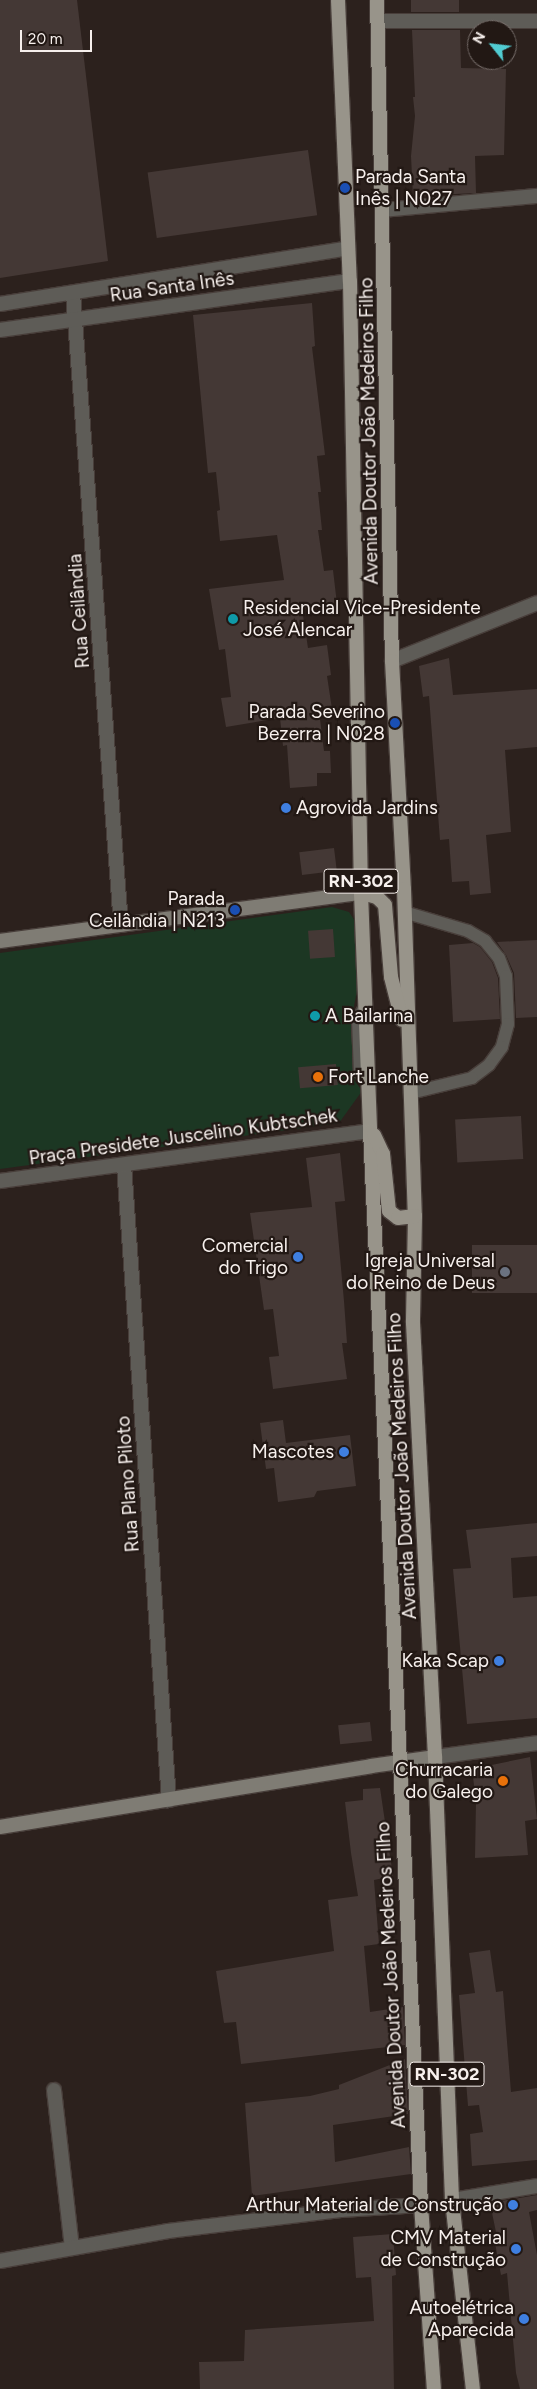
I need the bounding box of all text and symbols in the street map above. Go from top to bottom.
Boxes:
scale bar [22,20,95,52]
north arrow [467,20,517,70]
text: N [469,29,489,47]
text: 20 m [28,30,62,48]
place label: Parada Santa Inês | N027 [355,166,466,210]
marker: Parada Santa Inês | N027 [339,182,351,194]
street label: Rua Santa Inês [108,267,236,307]
street label: Avenida Doutor João Medeiros Filho [355,277,383,585]
street label: Rua Ceilândia [64,553,94,669]
place label: Residencial Vice-Presidente José Alencar [243,597,481,641]
marker: Residencial Vice-Presidente José Alencar [227,613,239,625]
place label: Parada Severino Bezerra | N028 [249,701,385,745]
marker: Parada Severino Bezerra | N028 [389,717,401,729]
place label: Agrovida Jardins [296,797,438,819]
marker: Agrovida Jardins [280,802,292,814]
road number: RN-302 [324,866,398,896]
place label: Parada Ceilândia | N213 [89,888,225,932]
marker: Parada Ceilândia | N213 [229,904,241,916]
place label: A Bailarina [325,1005,413,1027]
marker: A Bailarina [309,1010,321,1022]
place label: Fort Lanche [328,1066,429,1088]
marker: Fort Lanche [312,1071,324,1083]
street label: Praça Presidete Juscelino Kubtschek [27,1104,339,1170]
place label: Comercial do Trigo [202,1235,288,1279]
place label: Igreja Universal do Reino de Deus [346,1250,495,1294]
marker: Comercial do Trigo [292,1251,304,1263]
marker: Igreja Universal do Reino de Deus [499,1266,511,1278]
street label: Avenida Doutor João Medeiros Filho [383,1312,421,1620]
street label: Rua Plano Piloto [112,1415,144,1553]
place label: Mascotes [252,1441,334,1463]
marker: Mascotes [338,1446,350,1458]
place label: Kaka Scap [402,1650,489,1672]
marker: Kaka Scap [493,1655,505,1667]
place label: Churracaria do Galego [395,1759,493,1803]
marker: Churracaria do Galego [497,1775,509,1787]
street label: Avenida Doutor João Medeiros Filho [372,1821,410,2129]
road number: RN-302 [410,2058,484,2090]
place label: Arthur Material de Construção [246,2194,503,2216]
marker: Arthur Material de Construção [507,2199,519,2211]
place label: CMV Material de Construção [380,2227,506,2271]
marker: CMV Material de Construção [510,2243,522,2255]
place label: Autoelétrica Aparecida [409,2297,514,2341]
marker: Autoelétrica Aparecida [518,2313,530,2325]

